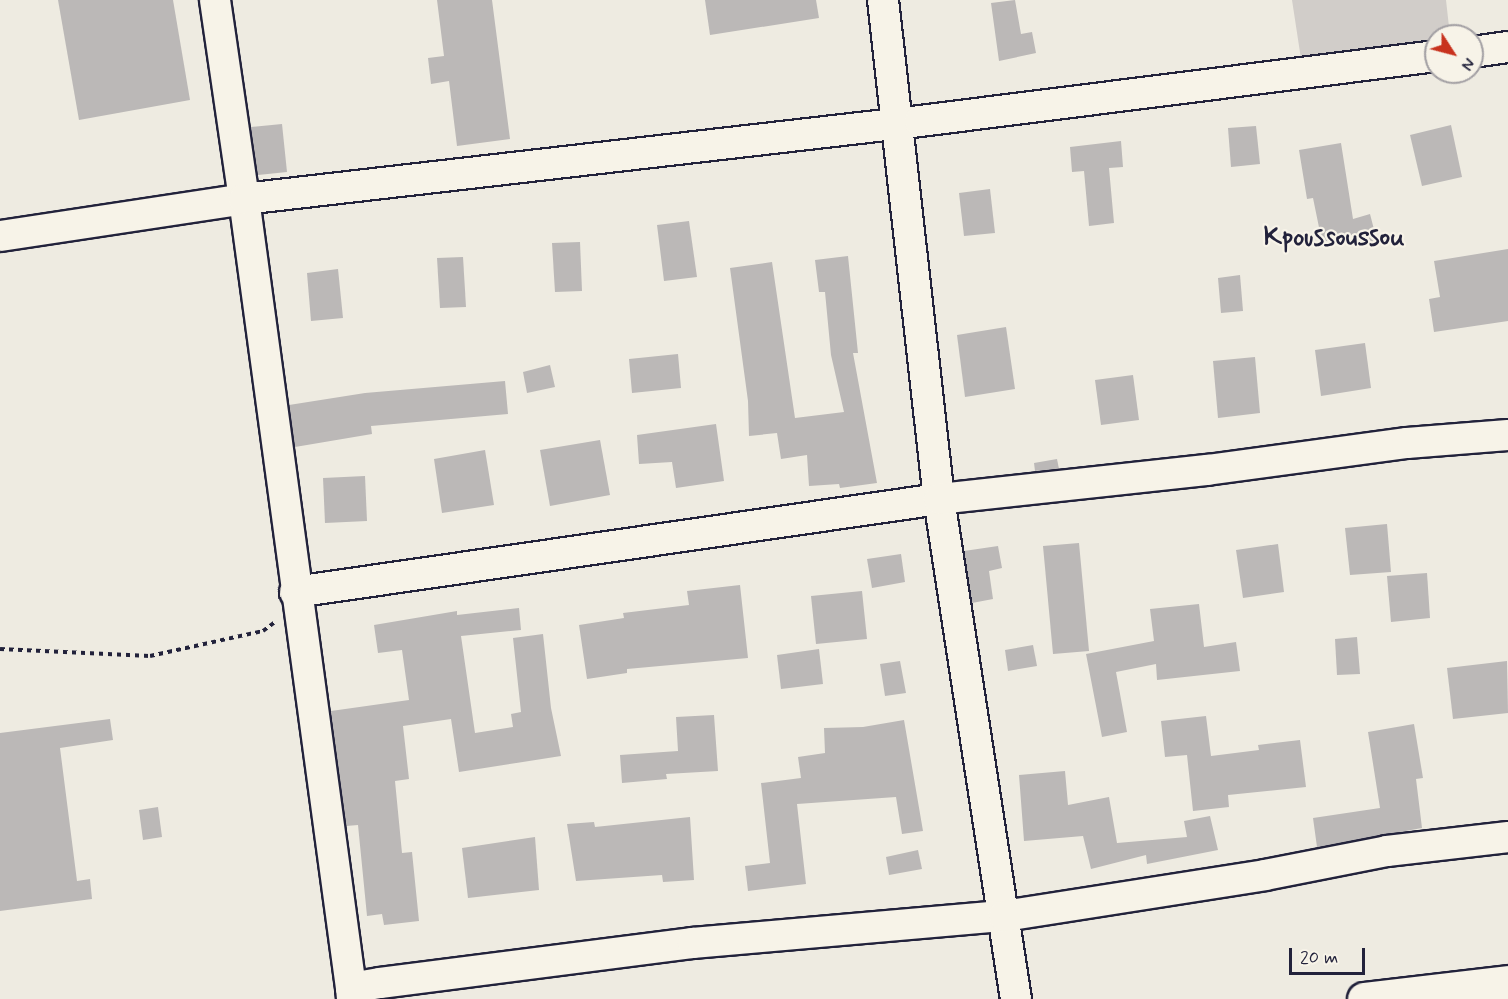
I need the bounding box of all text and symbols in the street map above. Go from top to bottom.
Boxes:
north arrow [1424,24,1484,84]
text: N [1456,53,1479,74]
district label: Kpoussoussou [1264,223,1404,255]
scale bar [1292,936,1368,974]
text: 20 m [1300,946,1338,970]

